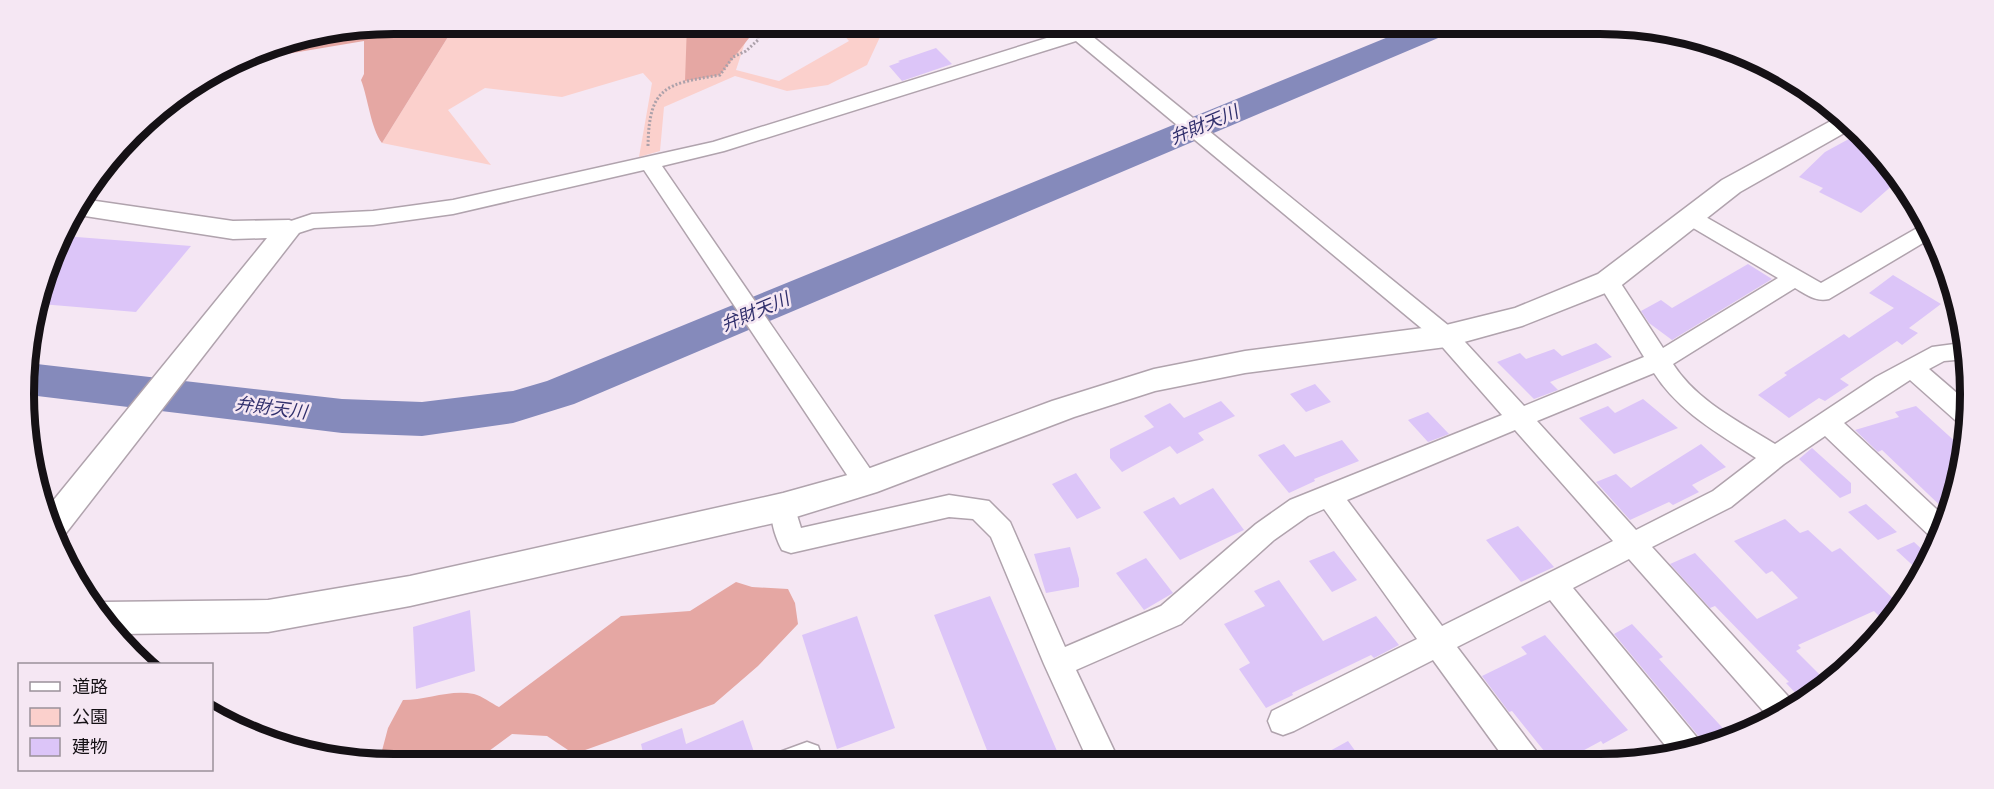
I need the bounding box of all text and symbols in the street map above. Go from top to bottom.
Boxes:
water label: 弁財天川 [1165,96,1244,150]
water label: 弁財天川 [716,283,795,337]
water label: 弁財天川 [234,389,311,425]
legend [18,663,213,771]
text: 道路 [72,672,108,699]
text: 公園 [72,702,108,729]
text: 建物 [72,732,108,759]

